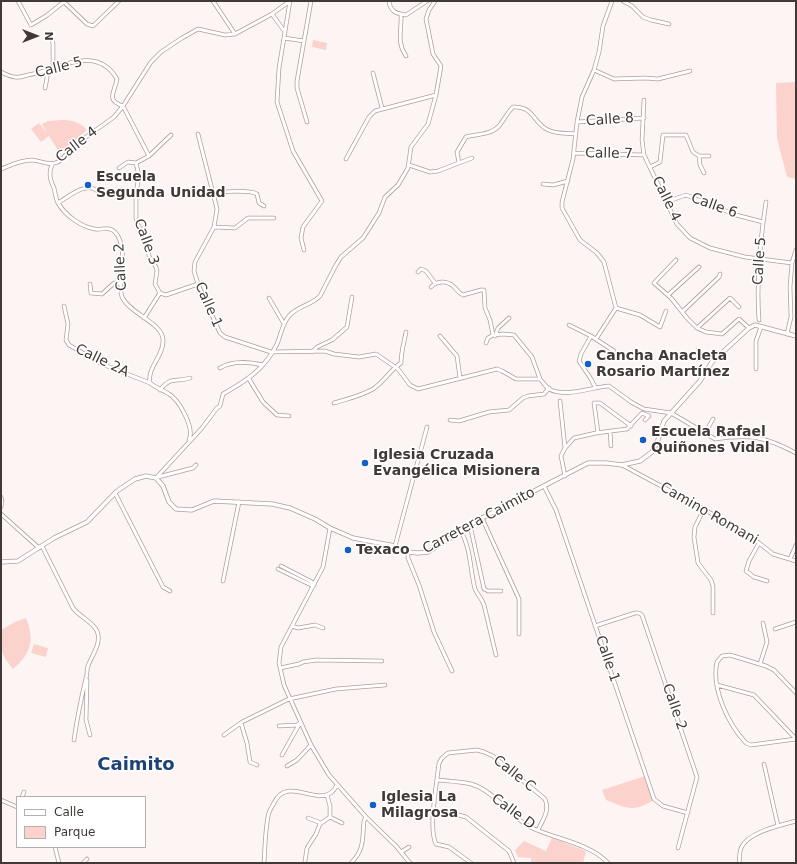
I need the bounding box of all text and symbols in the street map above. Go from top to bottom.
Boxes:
north arrow [16,16,56,56]
text: N [42,31,55,41]
street label: Calle 5 [34,54,84,82]
street label: Calle 8 [585,110,635,130]
street label: Calle 4 [53,124,101,166]
street label: Calle 7 [585,145,633,163]
place label: Escuela Segunda Unidad [96,169,226,202]
street label: Calle 4 [648,174,684,224]
marker: Escuela Segunda Unidad [83,180,93,190]
street label: Calle 6 [689,190,739,222]
street label: Calle 3 [130,217,162,267]
street label: Calle 5 [750,236,770,286]
street label: Calle 2 [111,243,131,291]
street label: Calle 1 [191,280,225,330]
street label: Calle 2A [72,341,132,381]
place label: Cancha Anacleta Rosario Martínez [596,348,730,380]
marker: Cancha Anacleta Rosario Martínez [583,359,593,369]
place label: Escuela Rafael Quiñones Vidal [651,424,770,456]
marker: Escuela Rafael Quiñones Vidal [638,435,648,445]
place label: Iglesia Cruzada Evangélica Misionera [373,447,540,480]
marker: Iglesia Cruzada Evangélica Misionera [360,458,370,468]
street label: Camino Romani [657,479,761,549]
street label: Carretera Caimito [420,484,538,558]
place label: Texaco [356,542,410,558]
marker: Texaco [343,545,353,555]
street label: Calle 1 [591,634,623,684]
street label: Calle 2 [658,682,690,732]
street label: Calle C [490,752,538,796]
district label: Caimito [97,754,175,776]
place label: Iglesia La Milagrosa [381,789,458,822]
street label: Calle D [488,791,538,833]
legend [16,796,146,848]
marker: Iglesia La Milagrosa [368,800,378,810]
text: Calle [54,805,84,819]
text: Parque [54,825,95,839]

